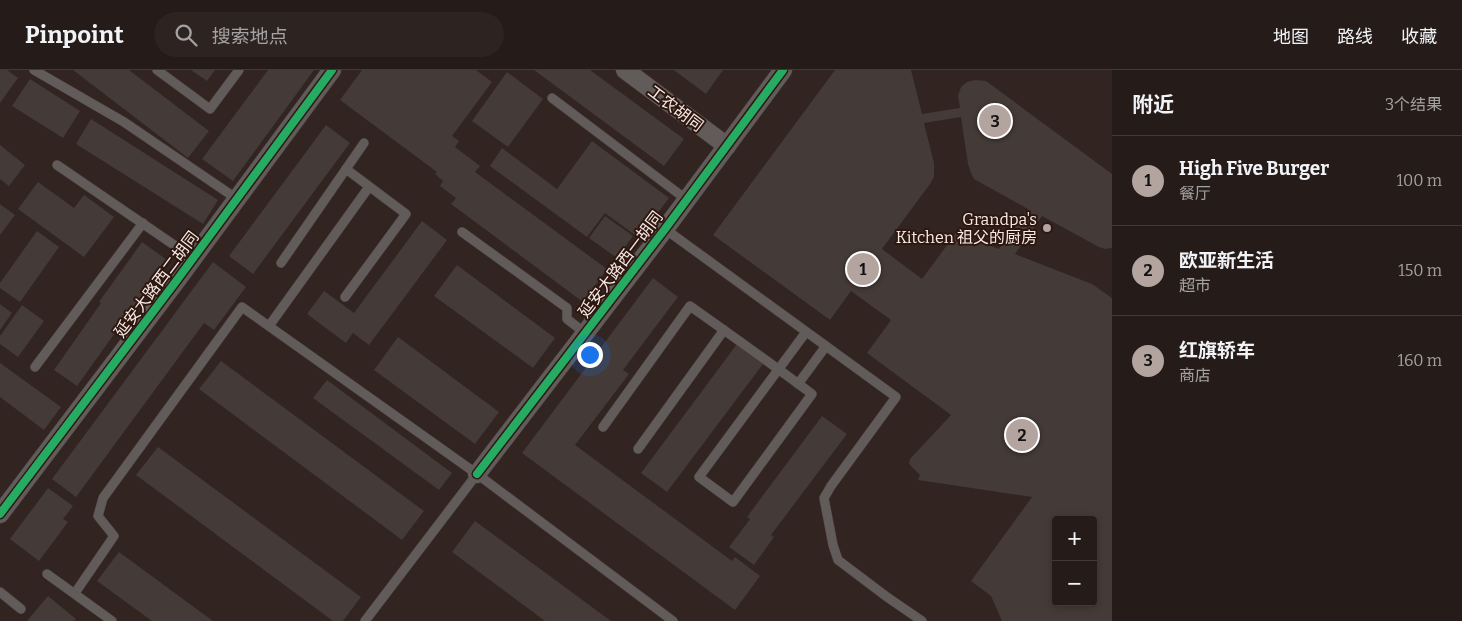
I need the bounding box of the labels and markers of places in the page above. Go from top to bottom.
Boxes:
pin: 3 [979,102,1011,140]
place label: Grandpa's Kitchen 祖父的厨房 [896,210,1037,247]
marker: Grandpa's Kitchen 祖父的厨房 [1041,222,1053,234]
pin: 1 [847,250,879,288]
pin: 2 [1006,416,1038,454]

